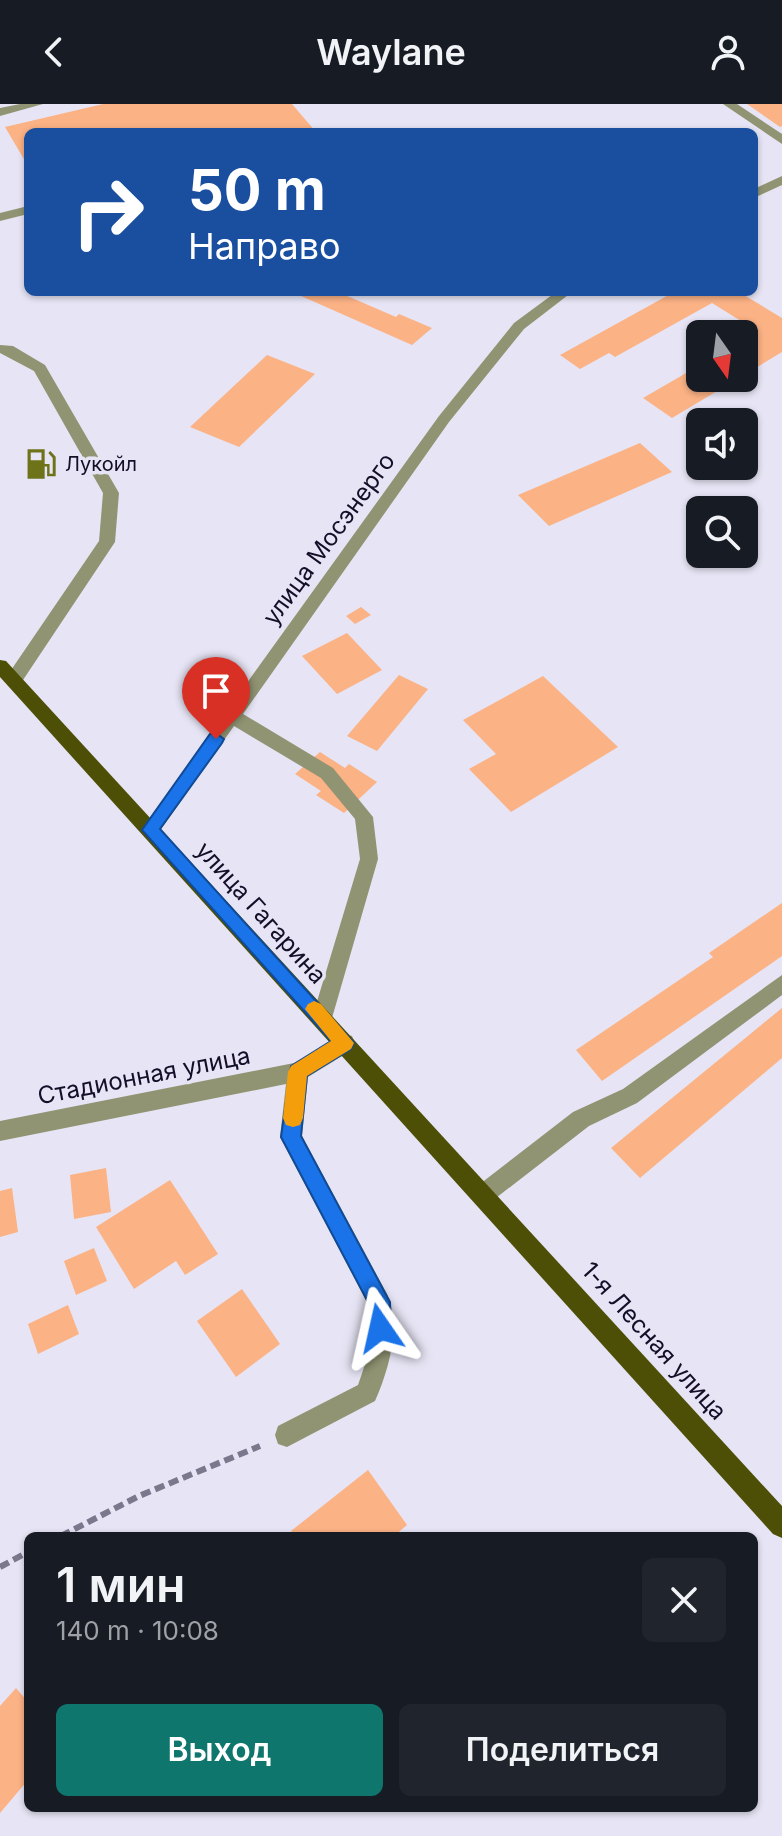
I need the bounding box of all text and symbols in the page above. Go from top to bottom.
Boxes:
icon: back [32,30,76,74]
text: Waylane [316,30,466,74]
icon: person [706,30,750,74]
text: 50 m [188,156,326,224]
icon: right [56,160,160,264]
text: Направо [188,224,341,268]
north arrow [686,320,758,392]
map controls [686,320,758,568]
button: sound [686,408,758,480]
fuel station icon: Лукойл [24,447,58,481]
street label: улица Мосэнерго [256,447,401,630]
place label: Лукойл [65,452,137,476]
button: search [686,496,758,568]
pin [182,657,250,739]
icon: arrive [194,669,238,713]
street label: улица Гагарина [190,836,333,990]
street label: Стадионная улица [35,1041,253,1110]
street label: 1-я Лесная улица [576,1256,733,1426]
position arrow [338,1286,422,1370]
text: 1 мин [56,1555,185,1614]
button: close [642,1558,726,1642]
text: 140 m · 10:08 [56,1615,219,1646]
button: Выход [56,1704,383,1796]
button: Поделиться [399,1704,726,1796]

